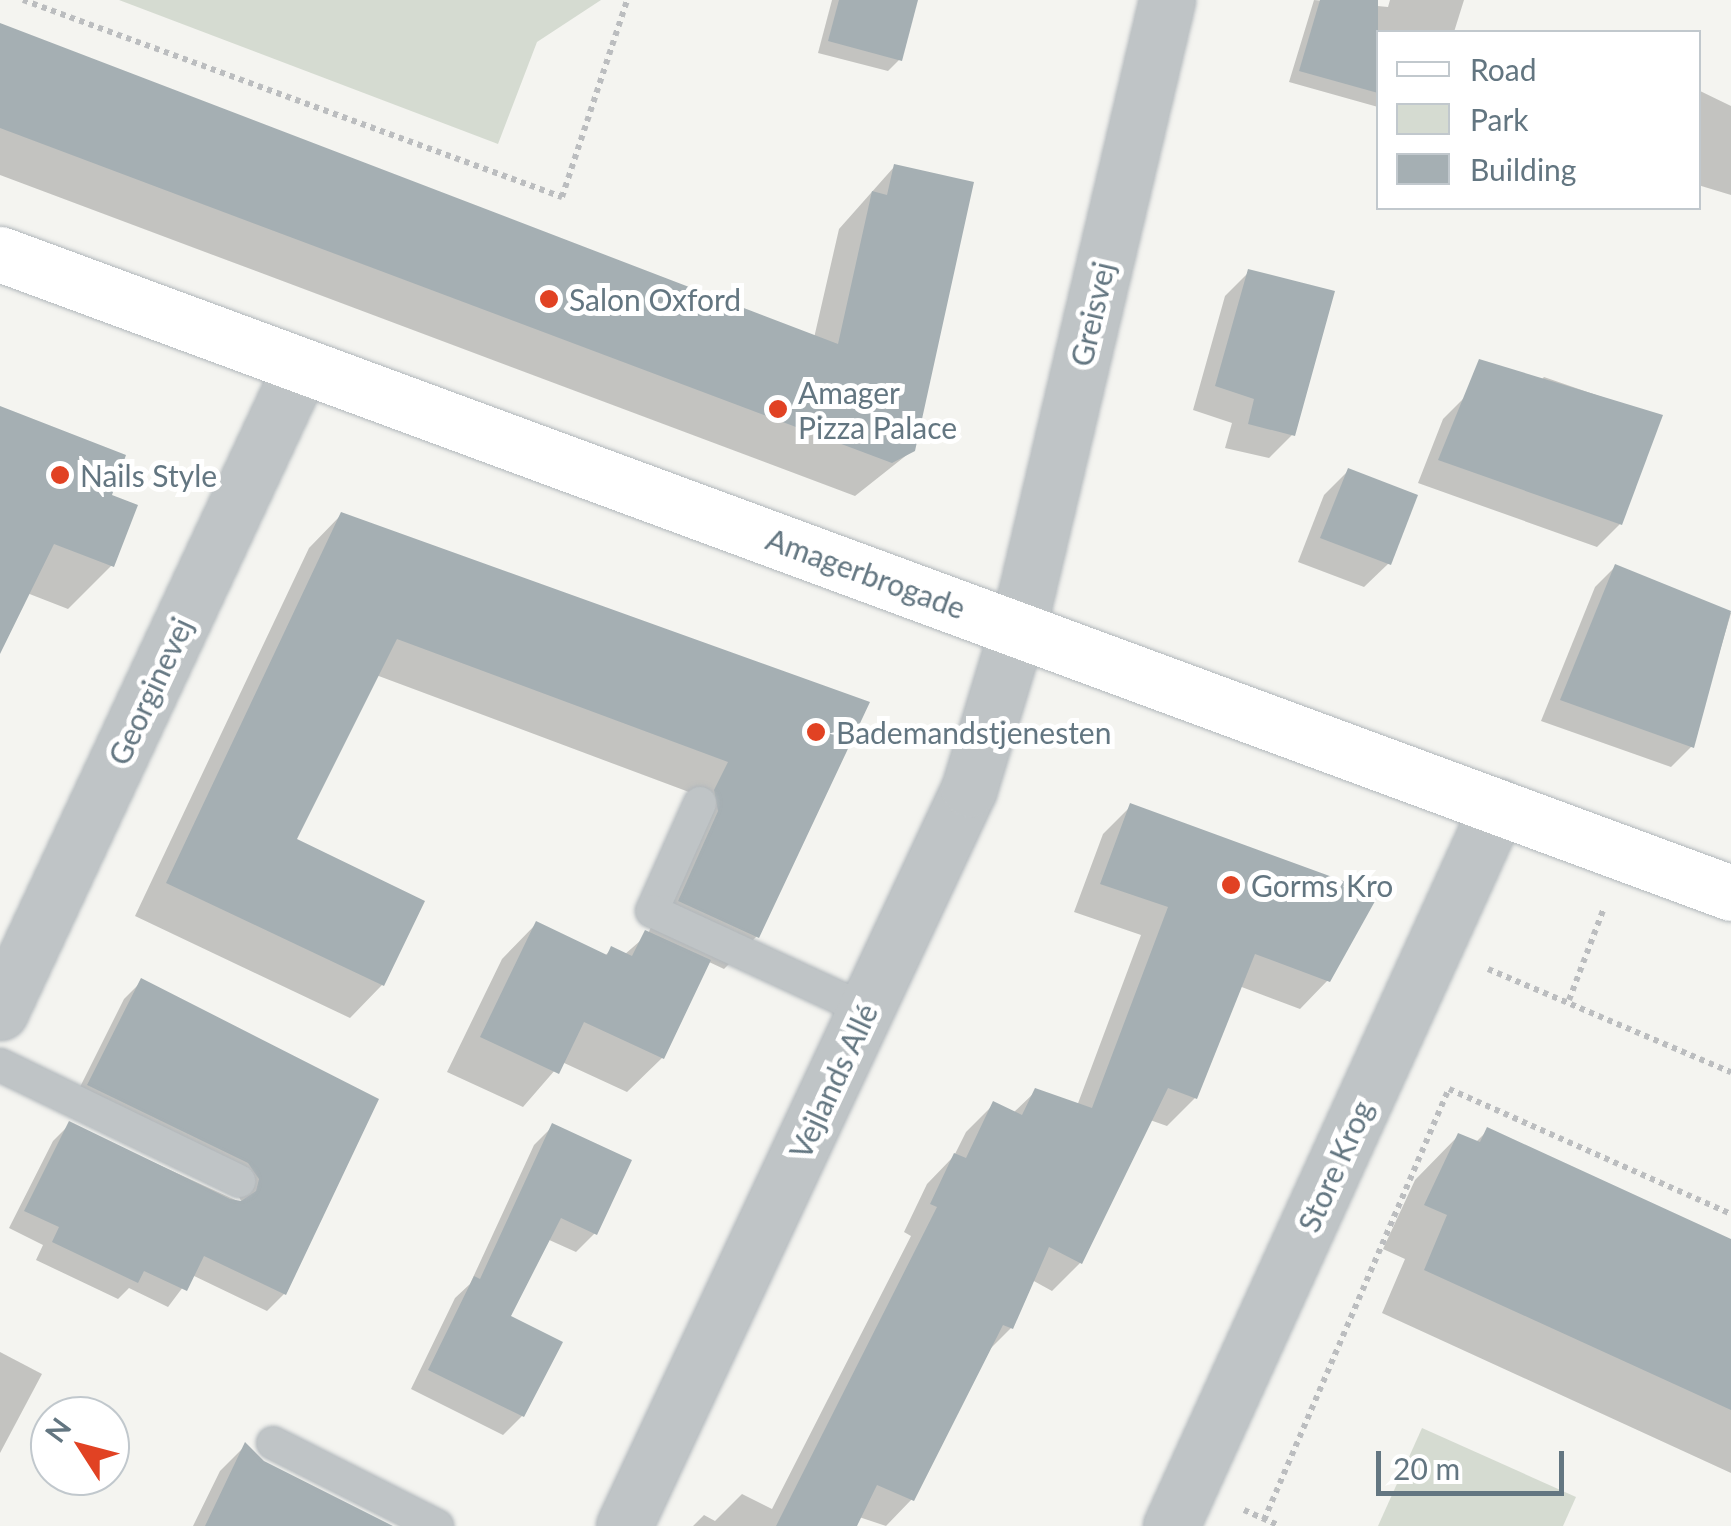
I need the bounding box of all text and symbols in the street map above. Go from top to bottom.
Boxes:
legend [1376,30,1701,210]
text: Road [1470,51,1537,87]
text: Park [1470,101,1529,137]
text: Building [1470,151,1576,187]
street label: Greisvej [1063,258,1121,370]
place label: Salon Oxford [569,281,741,317]
marker: Salon Oxford [538,288,560,310]
place label: Amager Pizza Palace [798,374,957,444]
marker: Amager Pizza Palace [767,398,789,420]
place label: Nails Style [80,457,217,493]
marker: Nails Style [49,464,71,486]
street label: Amagerbrogade [762,520,970,626]
street label: Georginevej [100,612,200,770]
place label: Bademandstjenesten [836,714,1111,750]
marker: Bademandstjenesten [805,721,827,743]
place label: Gorms Kro [1251,867,1393,903]
marker: Gorms Kro [1220,874,1242,896]
street label: Vejlands Allé [781,997,885,1165]
street label: Store Krog [1290,1095,1380,1237]
north arrow [30,1396,130,1496]
text: N [37,1411,77,1448]
scale bar [1381,1431,1568,1493]
text: 20 m [1393,1450,1460,1486]

